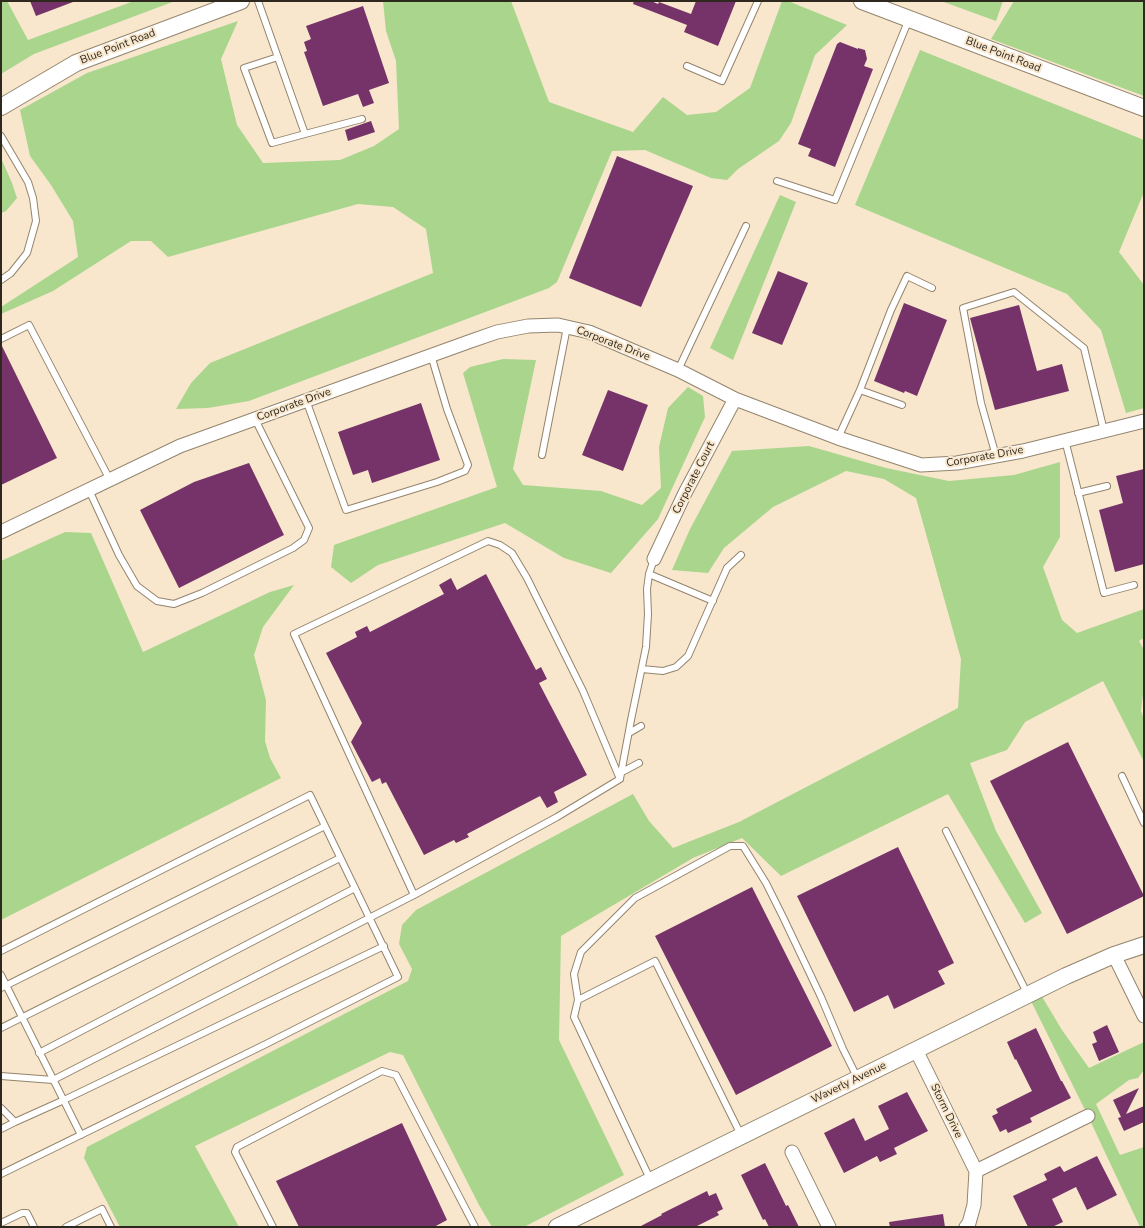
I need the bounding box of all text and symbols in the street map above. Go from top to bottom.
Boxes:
street label: Blue Point Road [79,27,157,67]
street label: Blue Point Road [964,35,1042,75]
street label: Corporate Drive [574,324,652,364]
street label: Corporate Drive [255,385,333,425]
street label: Corporate Court [670,440,718,516]
street label: Corporate Drive [946,444,1024,470]
street label: Waverly Avenue [809,1059,889,1107]
street label: Storm Drive [927,1082,965,1140]

